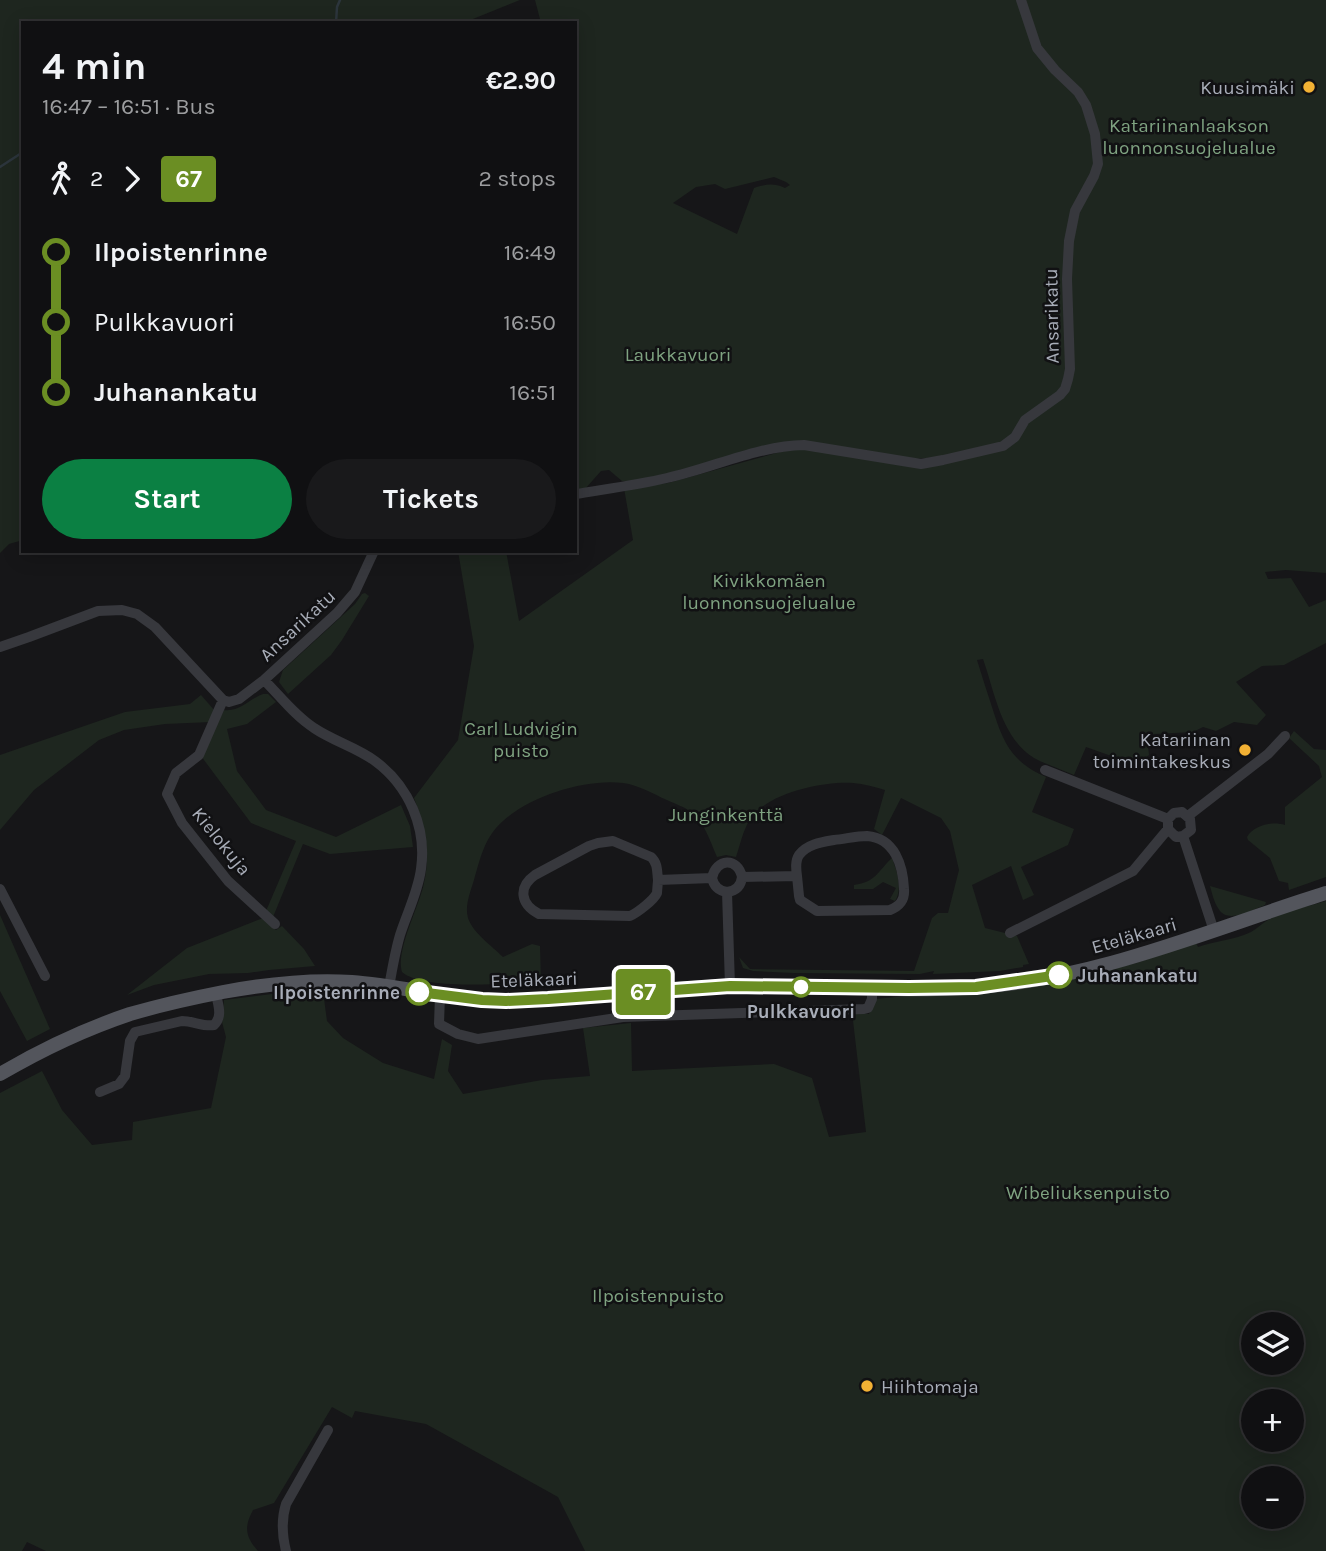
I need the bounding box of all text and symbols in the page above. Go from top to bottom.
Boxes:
text: 4 min [42,44,146,89]
text: €2.90 [486,65,556,96]
place label: Kuusimäki [1200,77,1295,99]
marker: Kuusimäki [1301,79,1317,95]
text: 16:47 – 16:51 · Bus [42,93,216,120]
park label: Katariinanlaakson luonnonsuojelualue [1102,115,1276,159]
icon: walk [42,160,80,198]
icon: forward [113,160,151,198]
text: 2 [90,165,103,192]
text: 67 [175,165,202,193]
text: 2 stops [478,165,556,192]
text: Ilpoistenrinne [94,237,268,268]
text: 16:49 [504,239,556,266]
street label: Ansarikatu [1040,268,1064,364]
text: Pulkkavuori [94,307,235,338]
text: 16:50 [503,309,556,336]
park label: Laukkavuori [625,344,731,366]
text: Juhanankatu [94,377,258,408]
text: 16:51 [509,379,556,406]
button: Start [42,459,292,539]
button: Tickets [306,459,556,539]
park label: Kivikkomäen luonnonsuojelualue [682,570,856,614]
street label: Ansarikatu [255,585,340,666]
park label: Carl Ludvigin puisto [464,718,578,762]
place label: Katariinan toimintakeskus [1093,729,1231,773]
marker: Katariinan toimintakeskus [1237,742,1253,758]
street label: Kielokuja [187,803,255,880]
park label: Junginkenttä [668,804,784,826]
street label: Eteläkaari [1089,913,1179,959]
marker: Juhanankatu [1046,962,1072,988]
place label: Juhanankatu [1078,965,1198,987]
street label: Eteläkaari [490,967,578,993]
line badge: 67 [612,969,674,1015]
marker: Pulkkavuori [791,977,811,997]
text: 67 [630,978,656,1006]
marker: Ilpoistenrinne [406,979,432,1005]
place label: Ilpoistenrinne [273,982,400,1004]
place label: Pulkkavuori [747,1001,855,1023]
park label: Wibeliuksenpuisto [1006,1182,1170,1204]
park label: Ilpoistenpuisto [592,1285,724,1307]
map controls [1241,1312,1304,1529]
button: layers [1241,1312,1304,1375]
place label: Hiihtomaja [881,1376,979,1398]
marker: Hiihtomaja [859,1378,875,1394]
button: + [1241,1389,1304,1452]
button: − [1241,1466,1304,1529]

